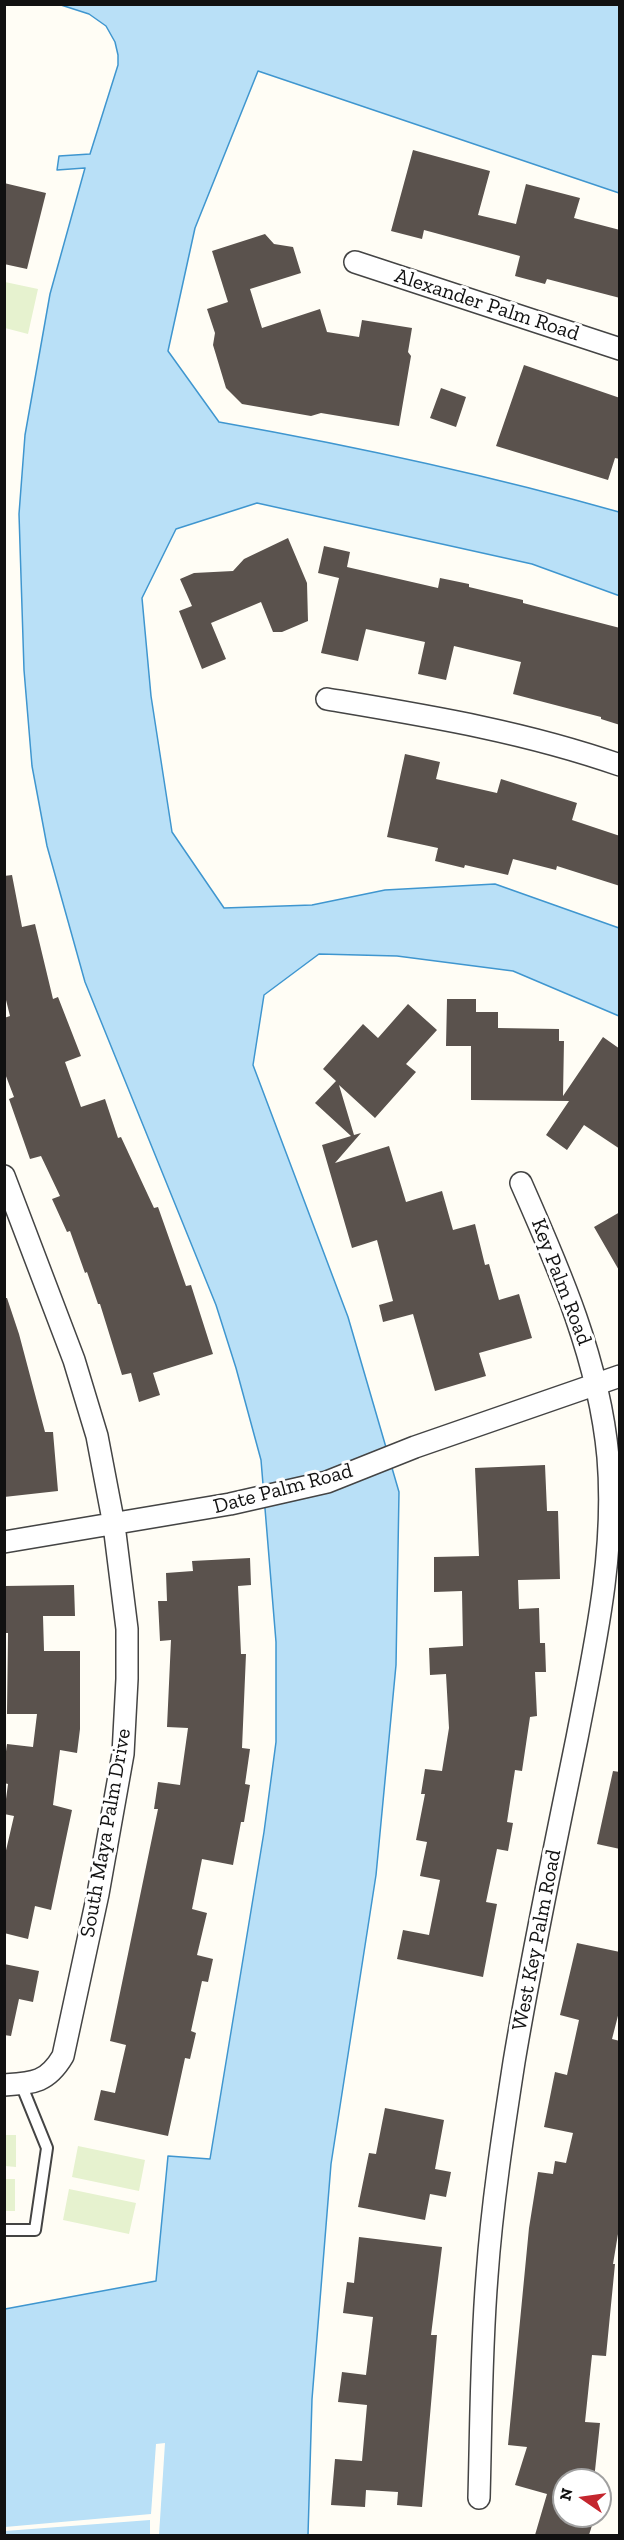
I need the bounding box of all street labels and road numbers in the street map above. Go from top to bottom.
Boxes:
street label: Alexander Palm Road [392,263,582,347]
street label: Key Palm Road [525,1215,597,1349]
street label: Date Palm Road [211,1458,355,1520]
street label: South Maya Palm Drive [75,1727,137,1939]
street label: West Key Palm Road [507,1847,567,2033]

